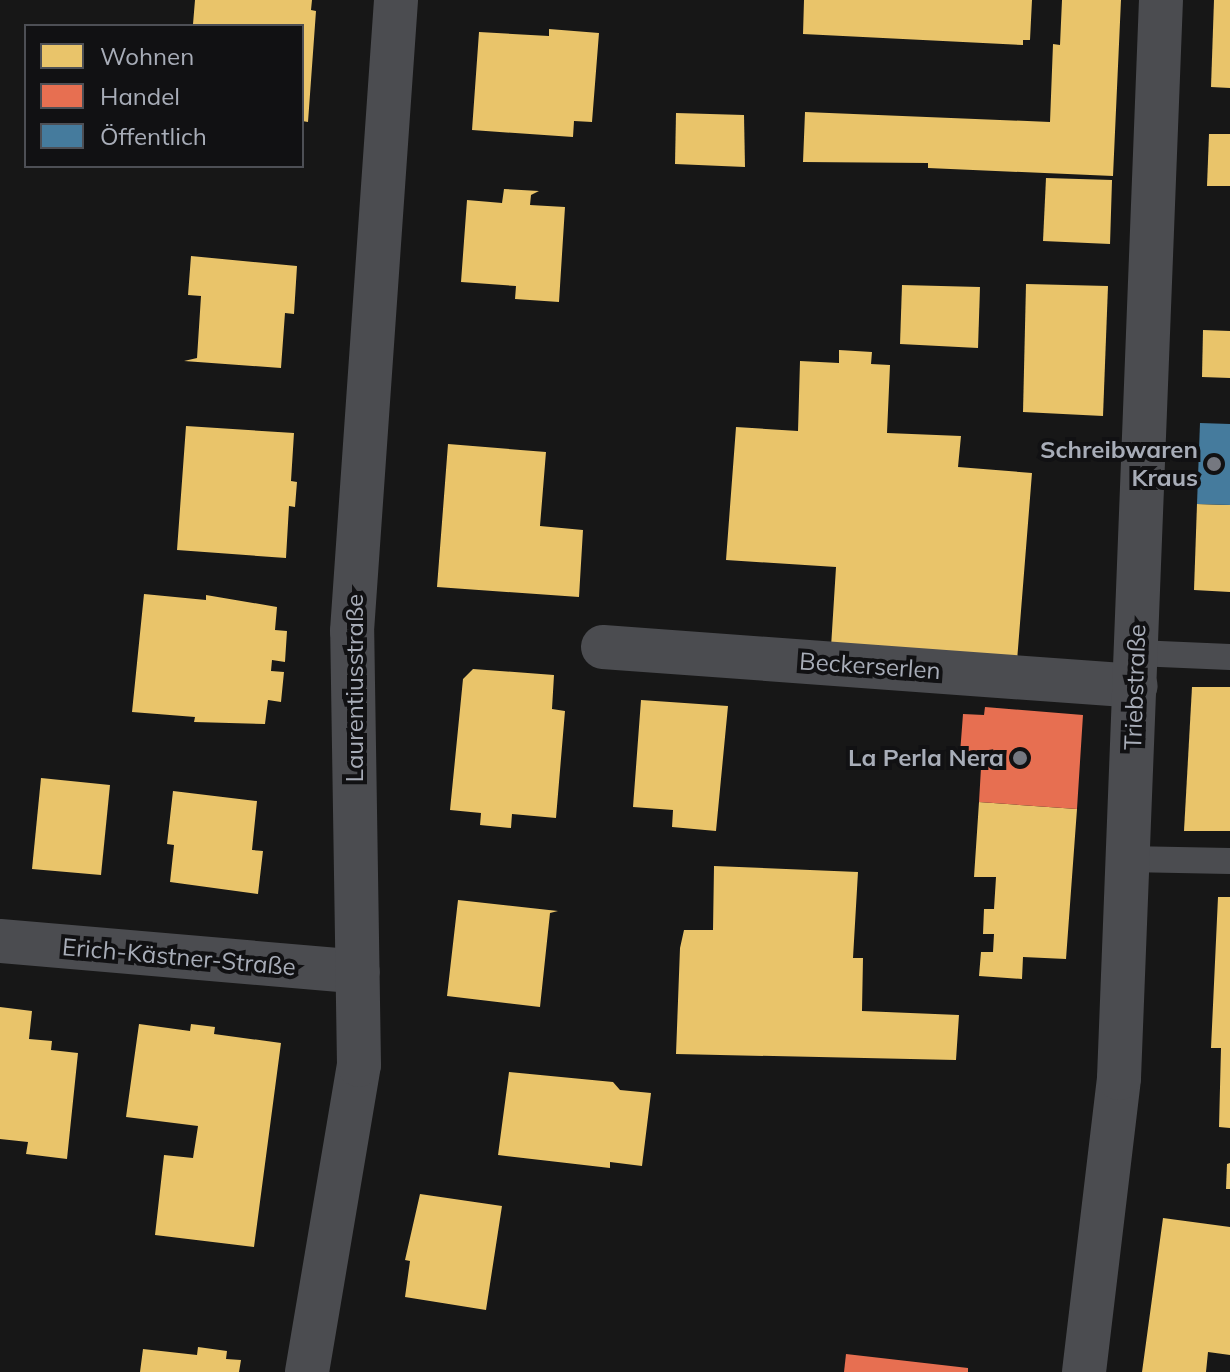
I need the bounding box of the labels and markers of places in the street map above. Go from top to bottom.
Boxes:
place label: Schreibwaren Kraus [1040,436,1198,492]
marker: Schreibwaren Kraus [1205,455,1223,473]
place label: La Perla Nera [848,744,1004,772]
marker: La Perla Nera [1011,749,1029,767]

